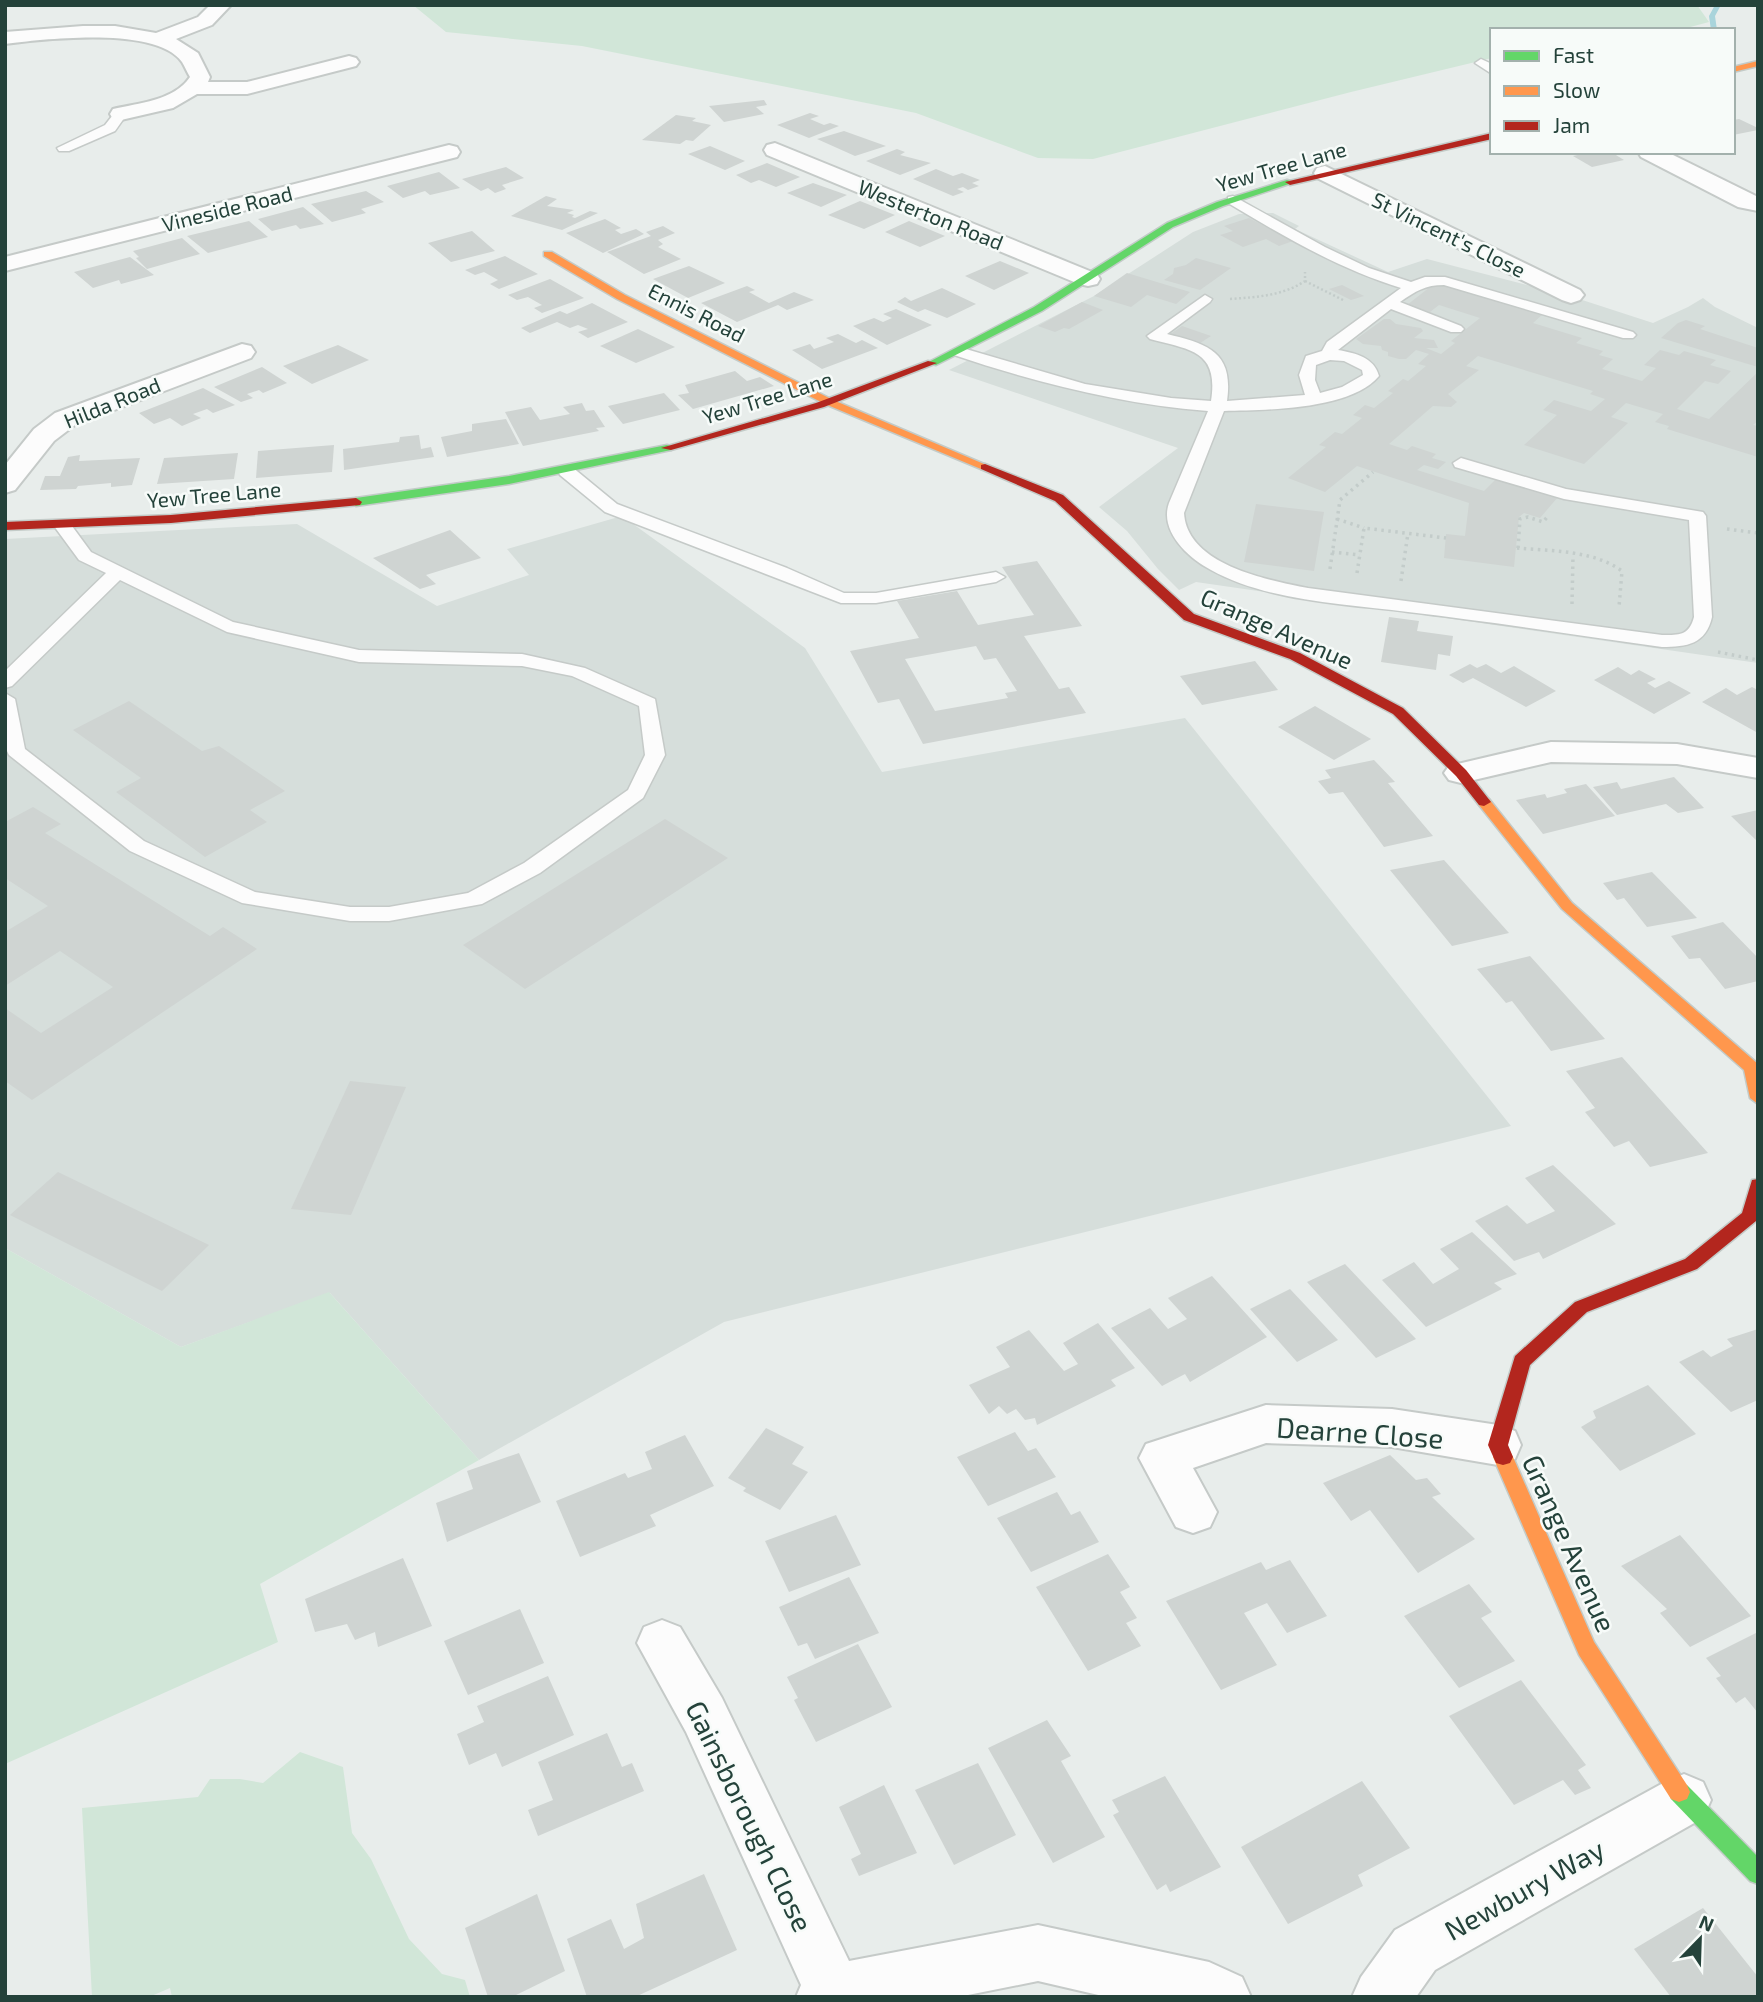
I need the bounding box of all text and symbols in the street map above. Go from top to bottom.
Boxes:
legend [1490,28,1735,154]
text: Fast [1553,42,1594,67]
text: Slow [1553,77,1600,102]
text: Jam [1553,112,1590,137]
street label: Yew Tree Lane [1213,135,1349,197]
street label: Westerton Road [855,173,1007,255]
street label: Vineside Road [159,180,295,236]
street label: St Vincent's Close [1368,186,1530,282]
street label: Ennis Road [645,277,749,347]
street label: Yew Tree Lane [699,365,835,429]
street label: Hilda Road [60,371,164,433]
street label: Yew Tree Lane [146,476,282,512]
street label: Grange Avenue [1197,582,1357,674]
street label: Dearne Close [1275,1409,1445,1455]
street label: Grange Avenue [1516,1449,1624,1637]
street label: Gainsborough Close [679,1695,821,1937]
street label: Newbury Way [1438,1831,1610,1947]
north arrow [1665,1904,1735,1974]
text: N [1696,1910,1718,1936]

